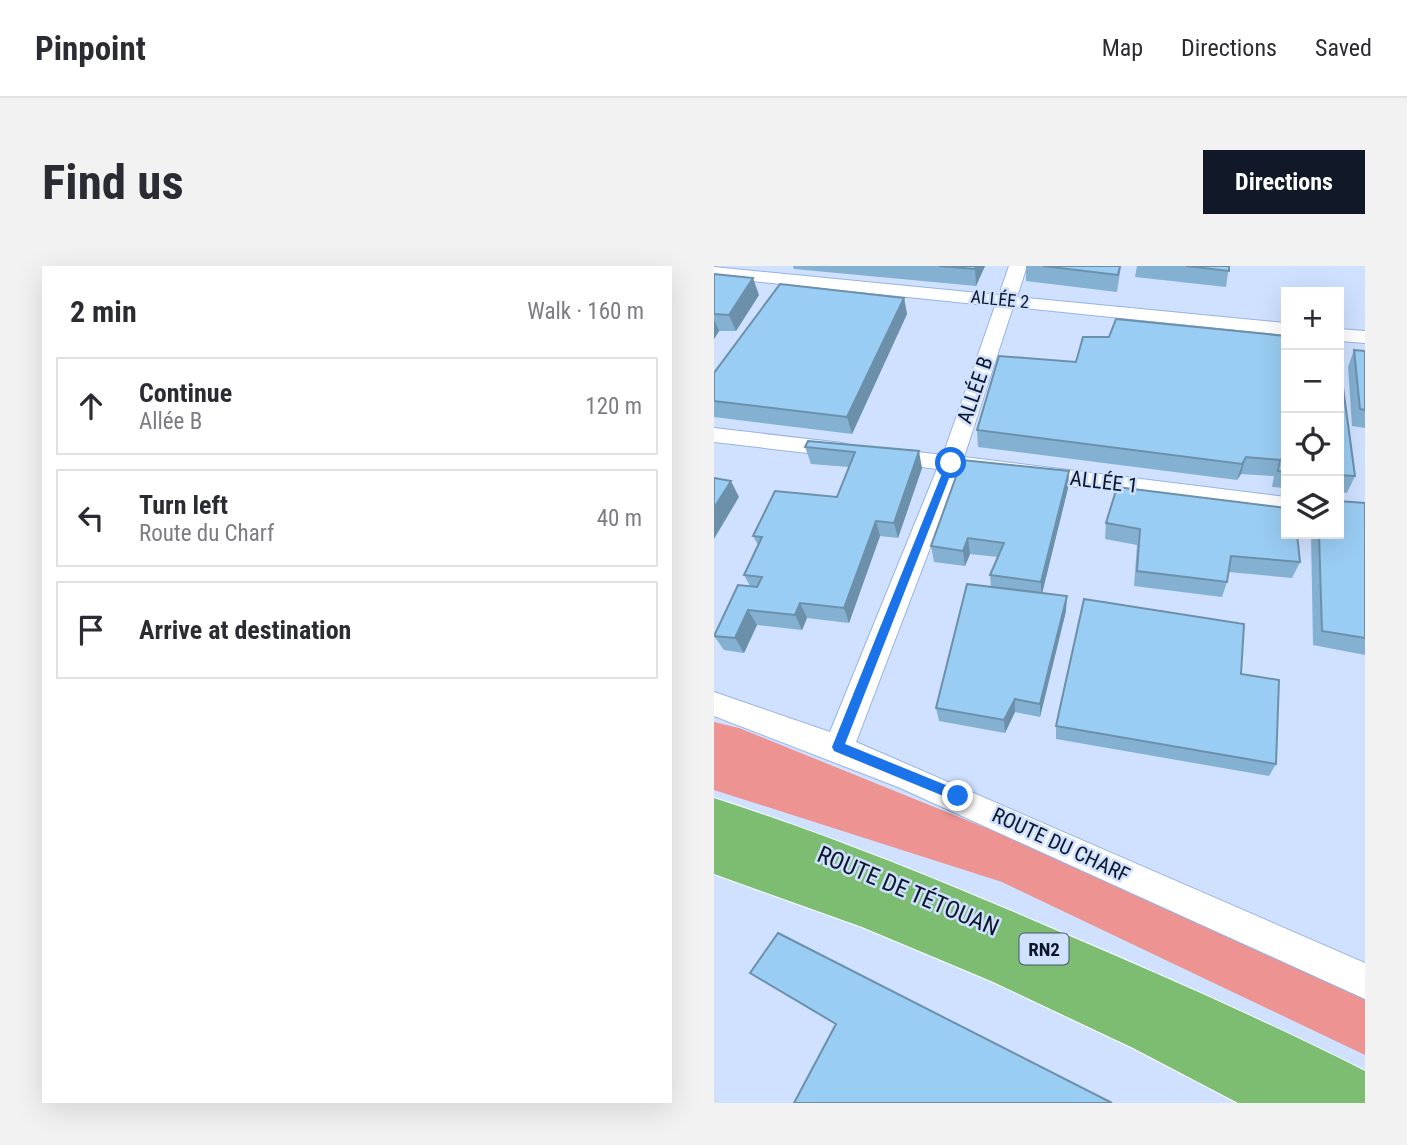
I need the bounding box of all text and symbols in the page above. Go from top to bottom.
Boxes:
text: Pinpoint [35,29,146,68]
text: Map [1102,34,1143,62]
text: Directions [1181,34,1277,62]
text: Saved [1315,34,1372,62]
button: Directions [1203,150,1365,214]
text: Find us [42,154,184,211]
street label: ALLÉE 2 [970,286,1030,313]
map controls [1281,287,1344,539]
button: + [1281,287,1344,350]
text: 2 min [70,294,137,329]
text: Walk · 160 m [527,298,644,325]
button: − [1281,350,1344,413]
street label: ALLÉE B [952,353,998,427]
text: Continue [139,378,232,408]
icon: ahead [72,387,110,425]
text: 120 m [585,393,642,420]
text: Allée B [139,408,202,435]
button: locate [1281,413,1344,476]
route start [935,447,966,478]
street label: ALLÉE 1 [1069,466,1139,498]
button: layers [1281,476,1344,539]
text: Turn left [139,490,228,520]
icon: left [72,499,110,537]
text: 40 m [597,505,642,532]
text: Route du Charf [139,520,274,547]
icon: arrive [72,611,110,649]
text: Arrive at destination [139,615,351,645]
route end [942,780,973,811]
street label: ROUTE DU CHARF [988,803,1134,887]
street label: ROUTE DE TÉTOUAN [813,840,1003,942]
road number: RN2 [1020,934,1068,964]

